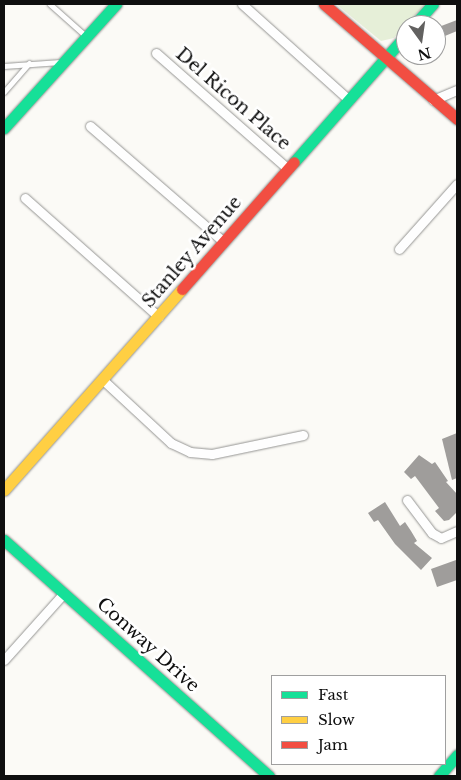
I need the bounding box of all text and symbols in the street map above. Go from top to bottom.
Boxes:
north arrow [396,15,446,65]
street label: Del Ricon Place [171,43,295,155]
text: N [416,43,433,64]
street label: Stanley Avenue [137,191,247,313]
street label: Conway Drive [92,593,204,697]
legend [271,675,446,765]
text: Fast [318,685,348,704]
text: Slow [318,710,355,729]
text: Jam [318,735,348,754]

